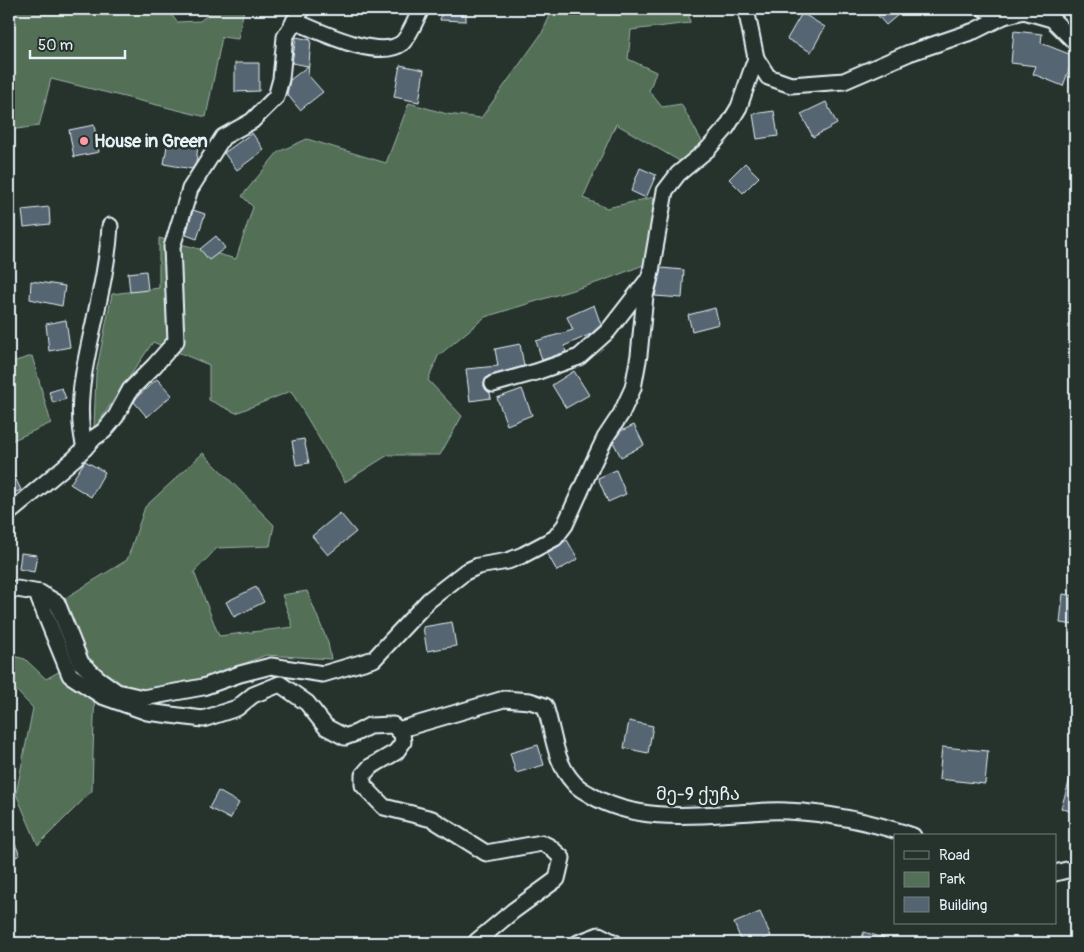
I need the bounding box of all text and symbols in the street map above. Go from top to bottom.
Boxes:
scale bar [30,28,125,60]
text: 50 m [38,36,73,55]
place label: House in Green [94,130,208,153]
marker: House in Green [78,135,90,147]
street label: მე-9 ქუჩა [656,783,740,806]
legend [894,834,1056,924]
text: Road [939,846,970,865]
text: Park [939,870,966,889]
text: Building [939,896,987,915]

